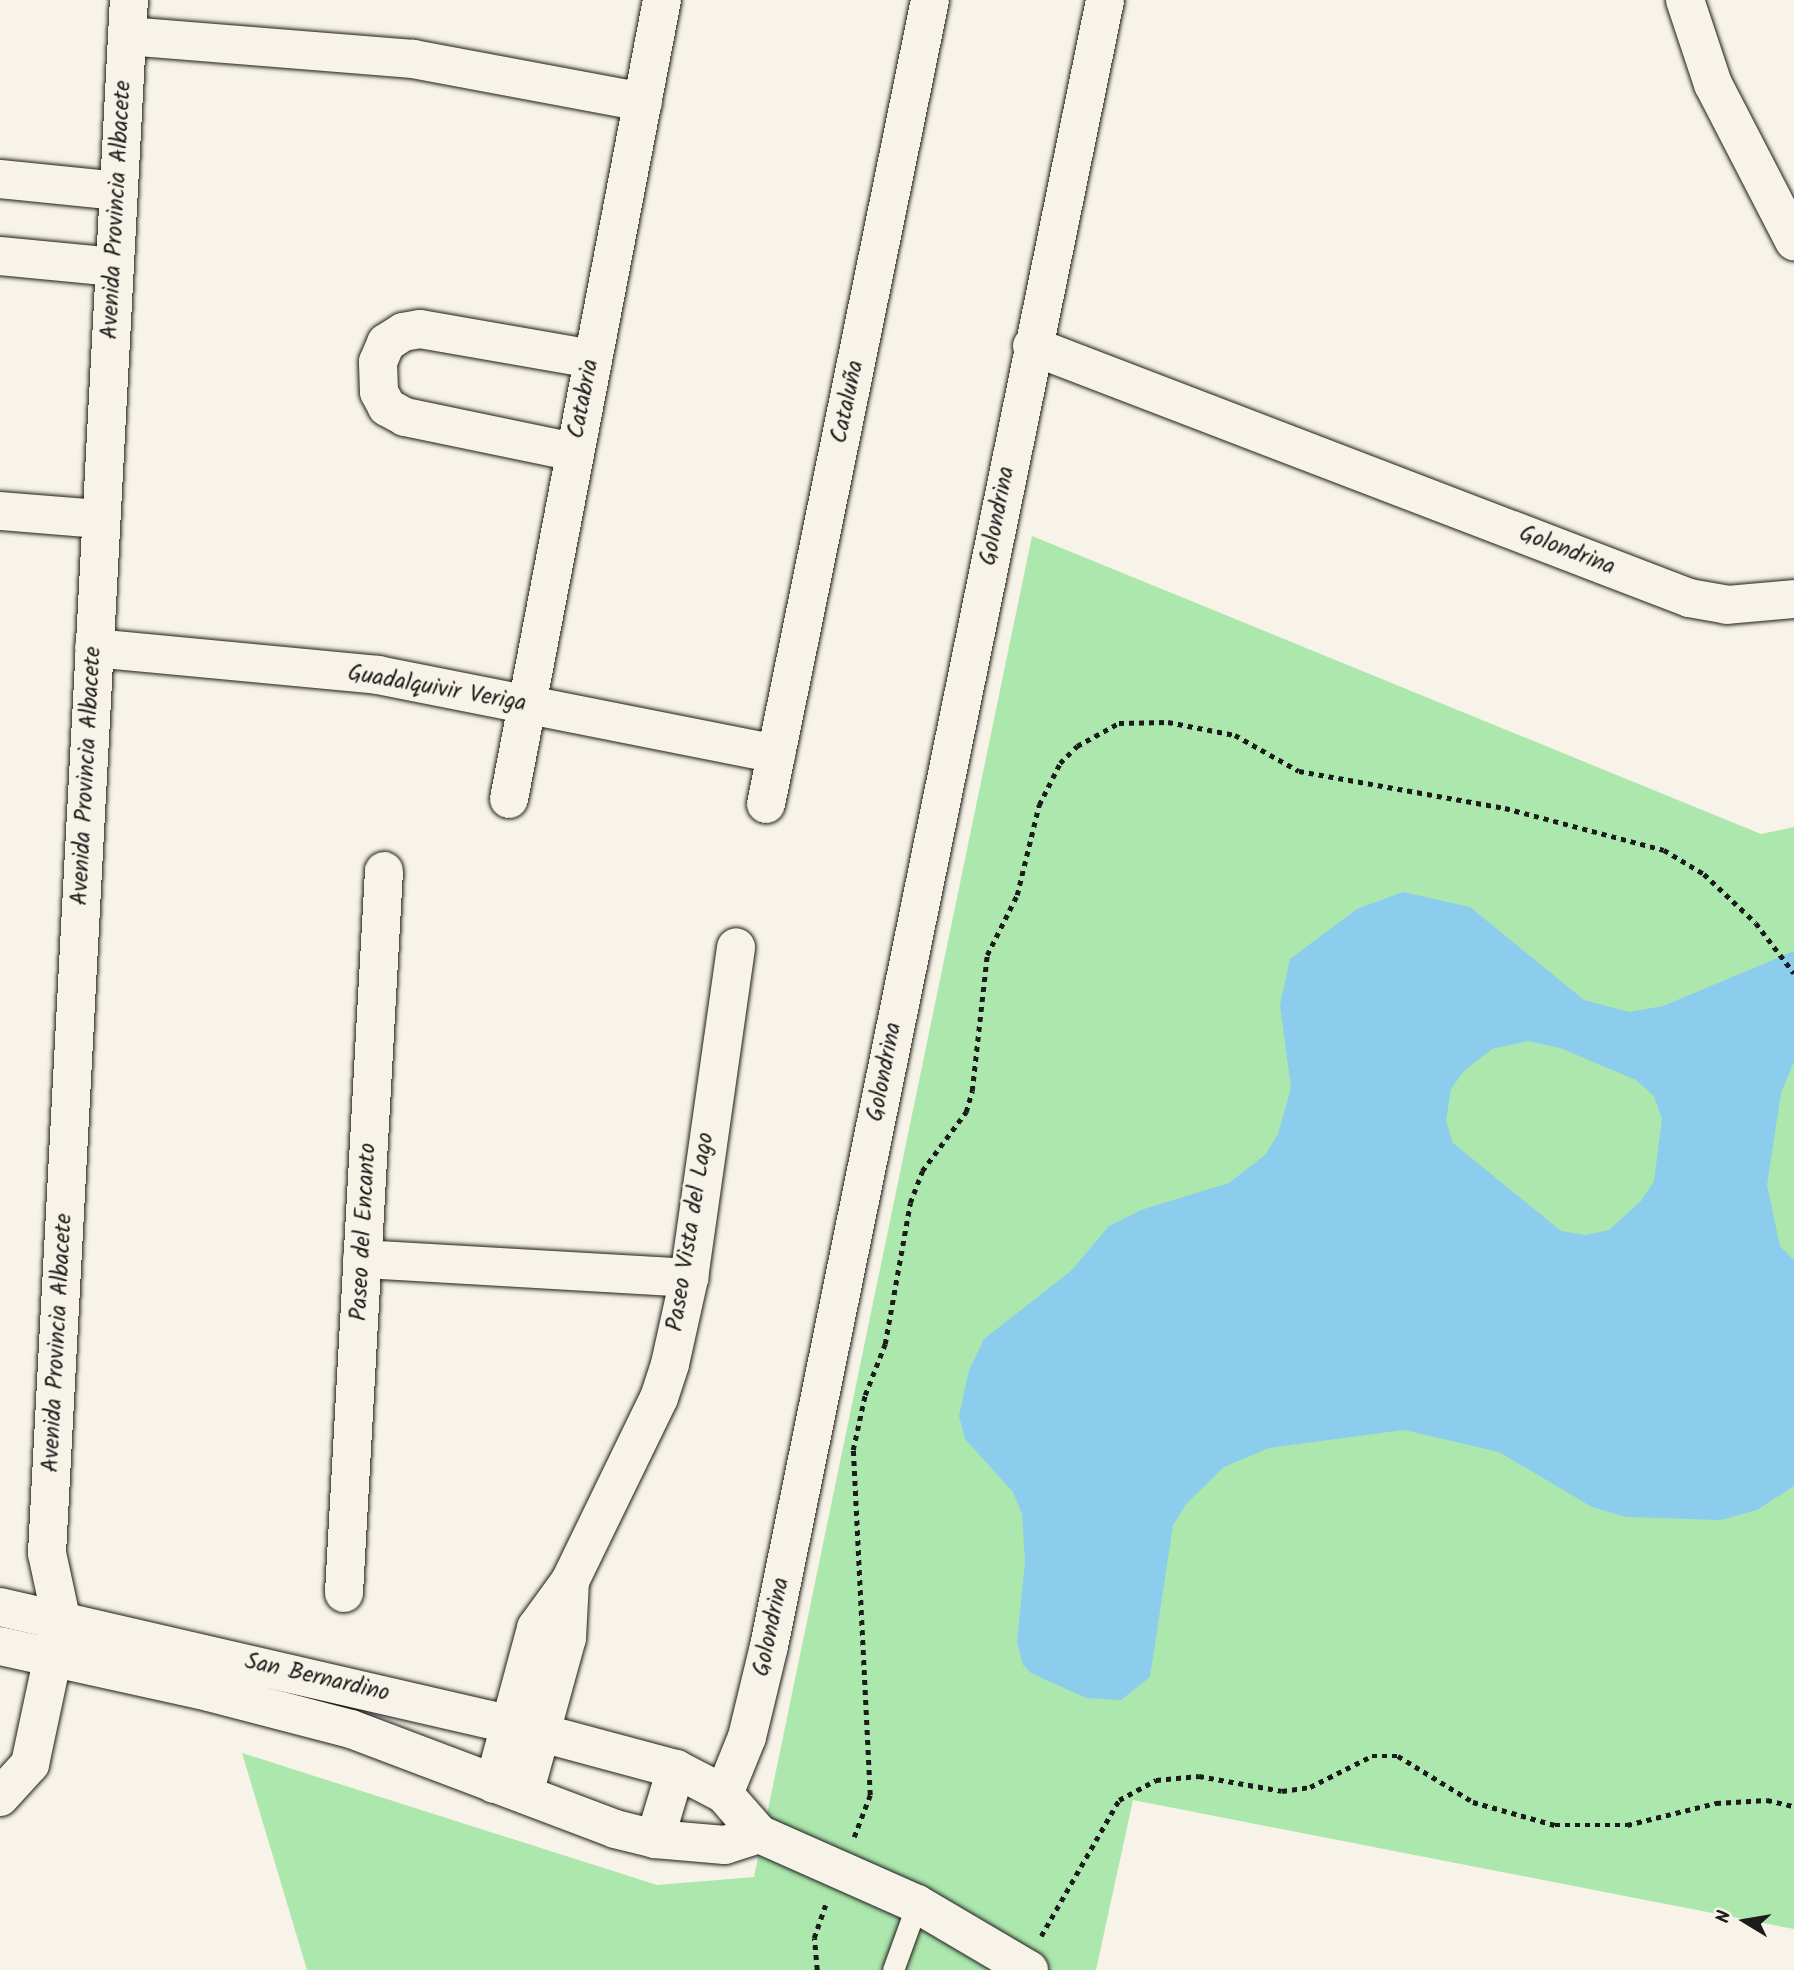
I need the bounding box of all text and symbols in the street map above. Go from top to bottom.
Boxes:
street label: Avenida Provincia Albacete [96,80,138,340]
street label: Catabria [563,357,605,441]
street label: Cataluña [826,358,870,446]
street label: Golondrina [975,464,1021,568]
street label: Golondrina [1515,520,1619,582]
street label: Avenida Provincia Albacete [66,646,108,906]
street label: Guadalquivir Veriga [346,660,528,718]
street label: Golondrina [862,1020,908,1124]
street label: Paseo Vista del Lago [662,1131,720,1333]
street label: Paseo del Encanto [346,1142,382,1322]
street label: Avenida Provincia Albacete [37,1213,79,1473]
street label: Golondrina [748,1575,796,1679]
street label: San Bernardino [242,1648,392,1708]
north arrow [1710,1886,1780,1956]
text: N [1709,1908,1740,1926]

